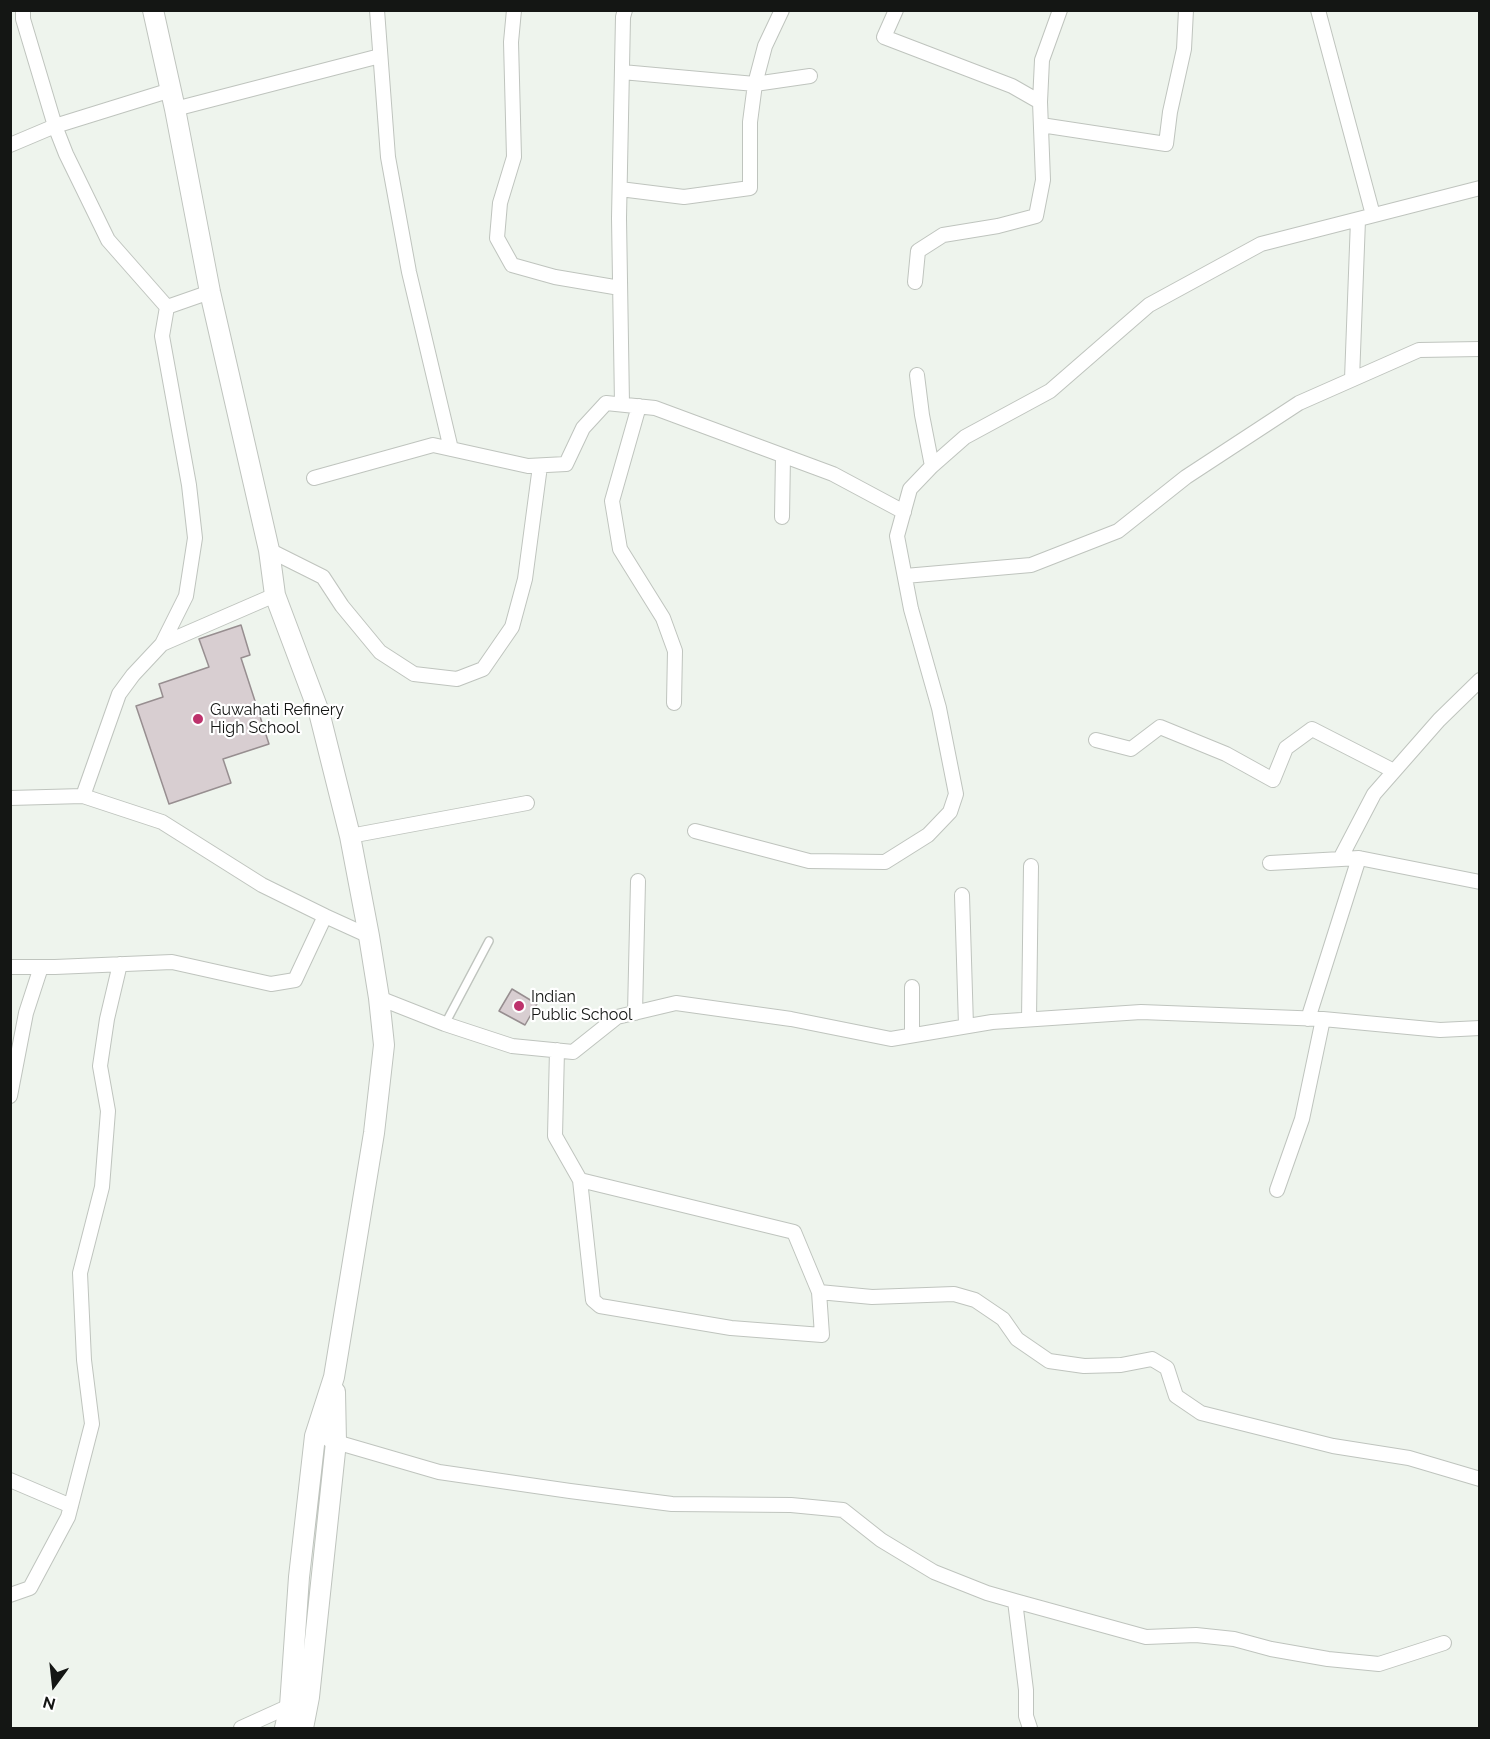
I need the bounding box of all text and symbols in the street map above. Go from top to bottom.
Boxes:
place label: Guwahati Refinery High School [210,700,344,738]
marker: Guwahati Refinery High School [191,712,205,726]
place label: Indian Public School [531,987,632,1025]
marker: Indian Public School [512,999,526,1013]
north arrow [24,1655,84,1715]
text: N [41,1692,58,1714]

